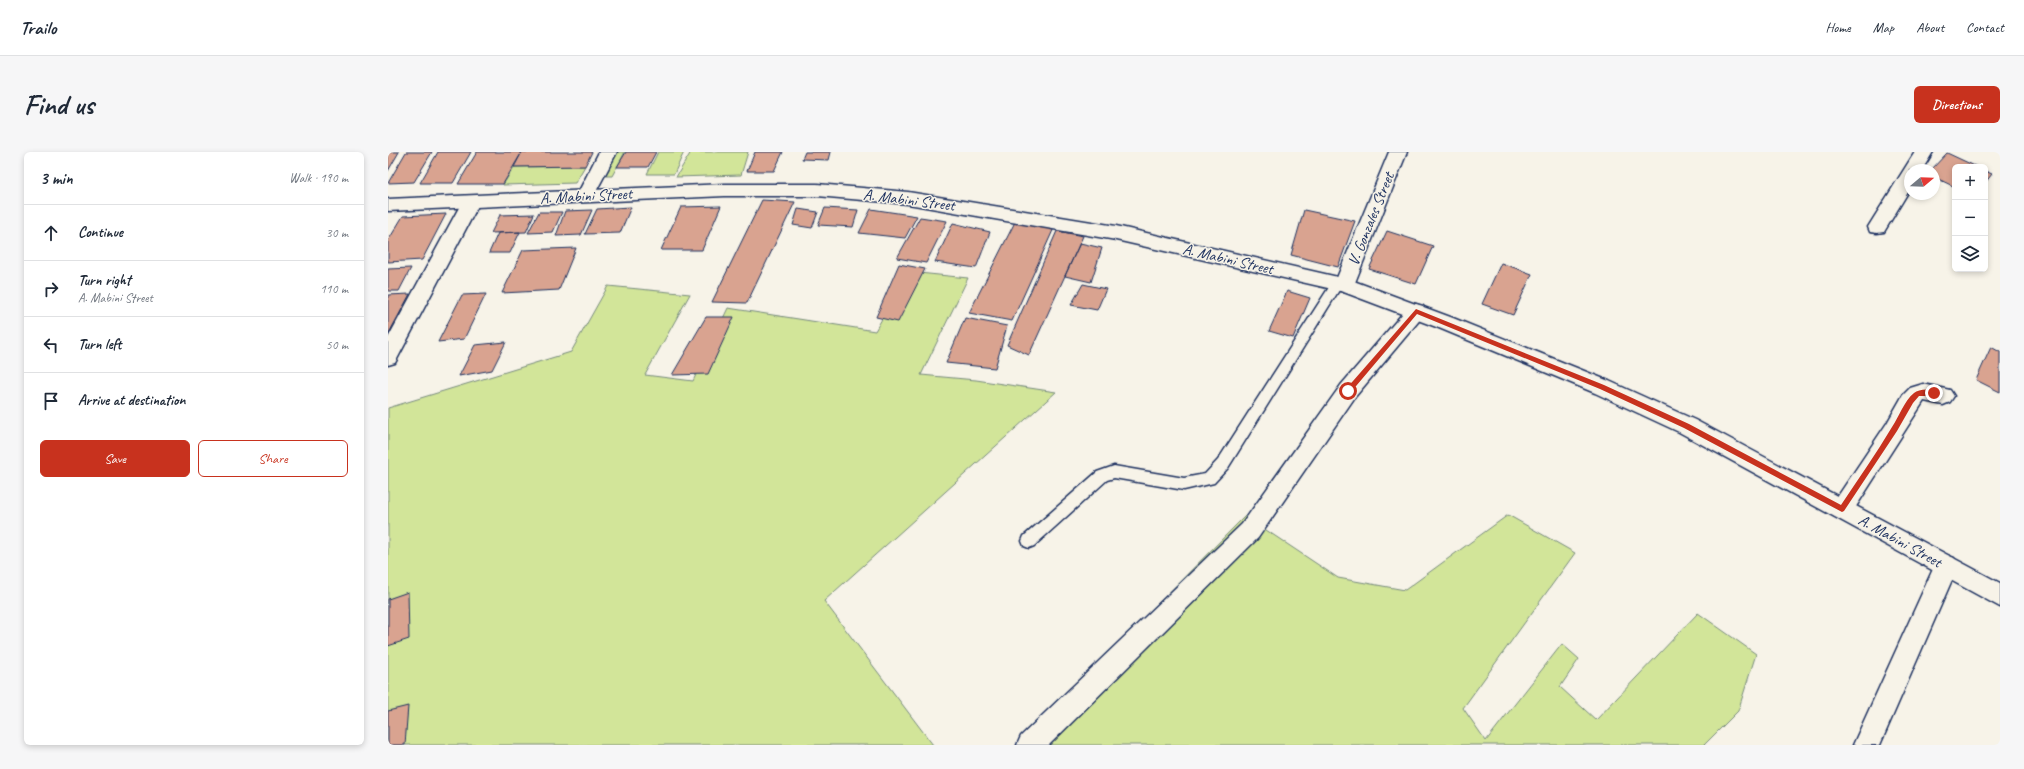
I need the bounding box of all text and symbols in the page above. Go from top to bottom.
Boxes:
text: Trailo [20,16,56,40]
text: Home [1825,19,1851,36]
text: Map [1873,19,1894,36]
text: About [1916,19,1944,36]
text: Contact [1966,19,2004,36]
button: Directions [1914,86,2000,123]
text: Find us [24,87,94,122]
north arrow [1904,164,1940,200]
map controls [1952,164,1988,272]
button: + [1952,164,1988,200]
text: 3 min [40,168,73,189]
street label: V. Gonzales Street [1343,168,1399,269]
text: Walk · 190 m [289,170,348,186]
street label: A. Mabini Street [539,184,634,208]
street label: A. Mabini Street [862,184,958,216]
button: − [1952,200,1988,236]
icon: ahead [40,222,62,244]
text: Continue [78,223,123,242]
text: 30 m [326,225,348,241]
button: layers [1952,236,1988,272]
street label: A. Mabini Street [1181,239,1277,279]
text: Turn right [78,271,131,290]
icon: right [40,278,62,300]
text: 110 m [320,281,348,297]
text: A. Mabini Street [78,290,153,306]
icon: left [40,334,62,356]
text: Turn left [78,335,121,354]
text: 50 m [326,337,348,353]
route start [1339,382,1357,400]
route end [1925,384,1943,402]
icon: arrive [40,390,62,412]
text: Arrive at destination [78,391,185,410]
button: Save [40,440,190,477]
button: Share [198,440,348,477]
street label: A. Mabini Street [1855,510,1947,573]

